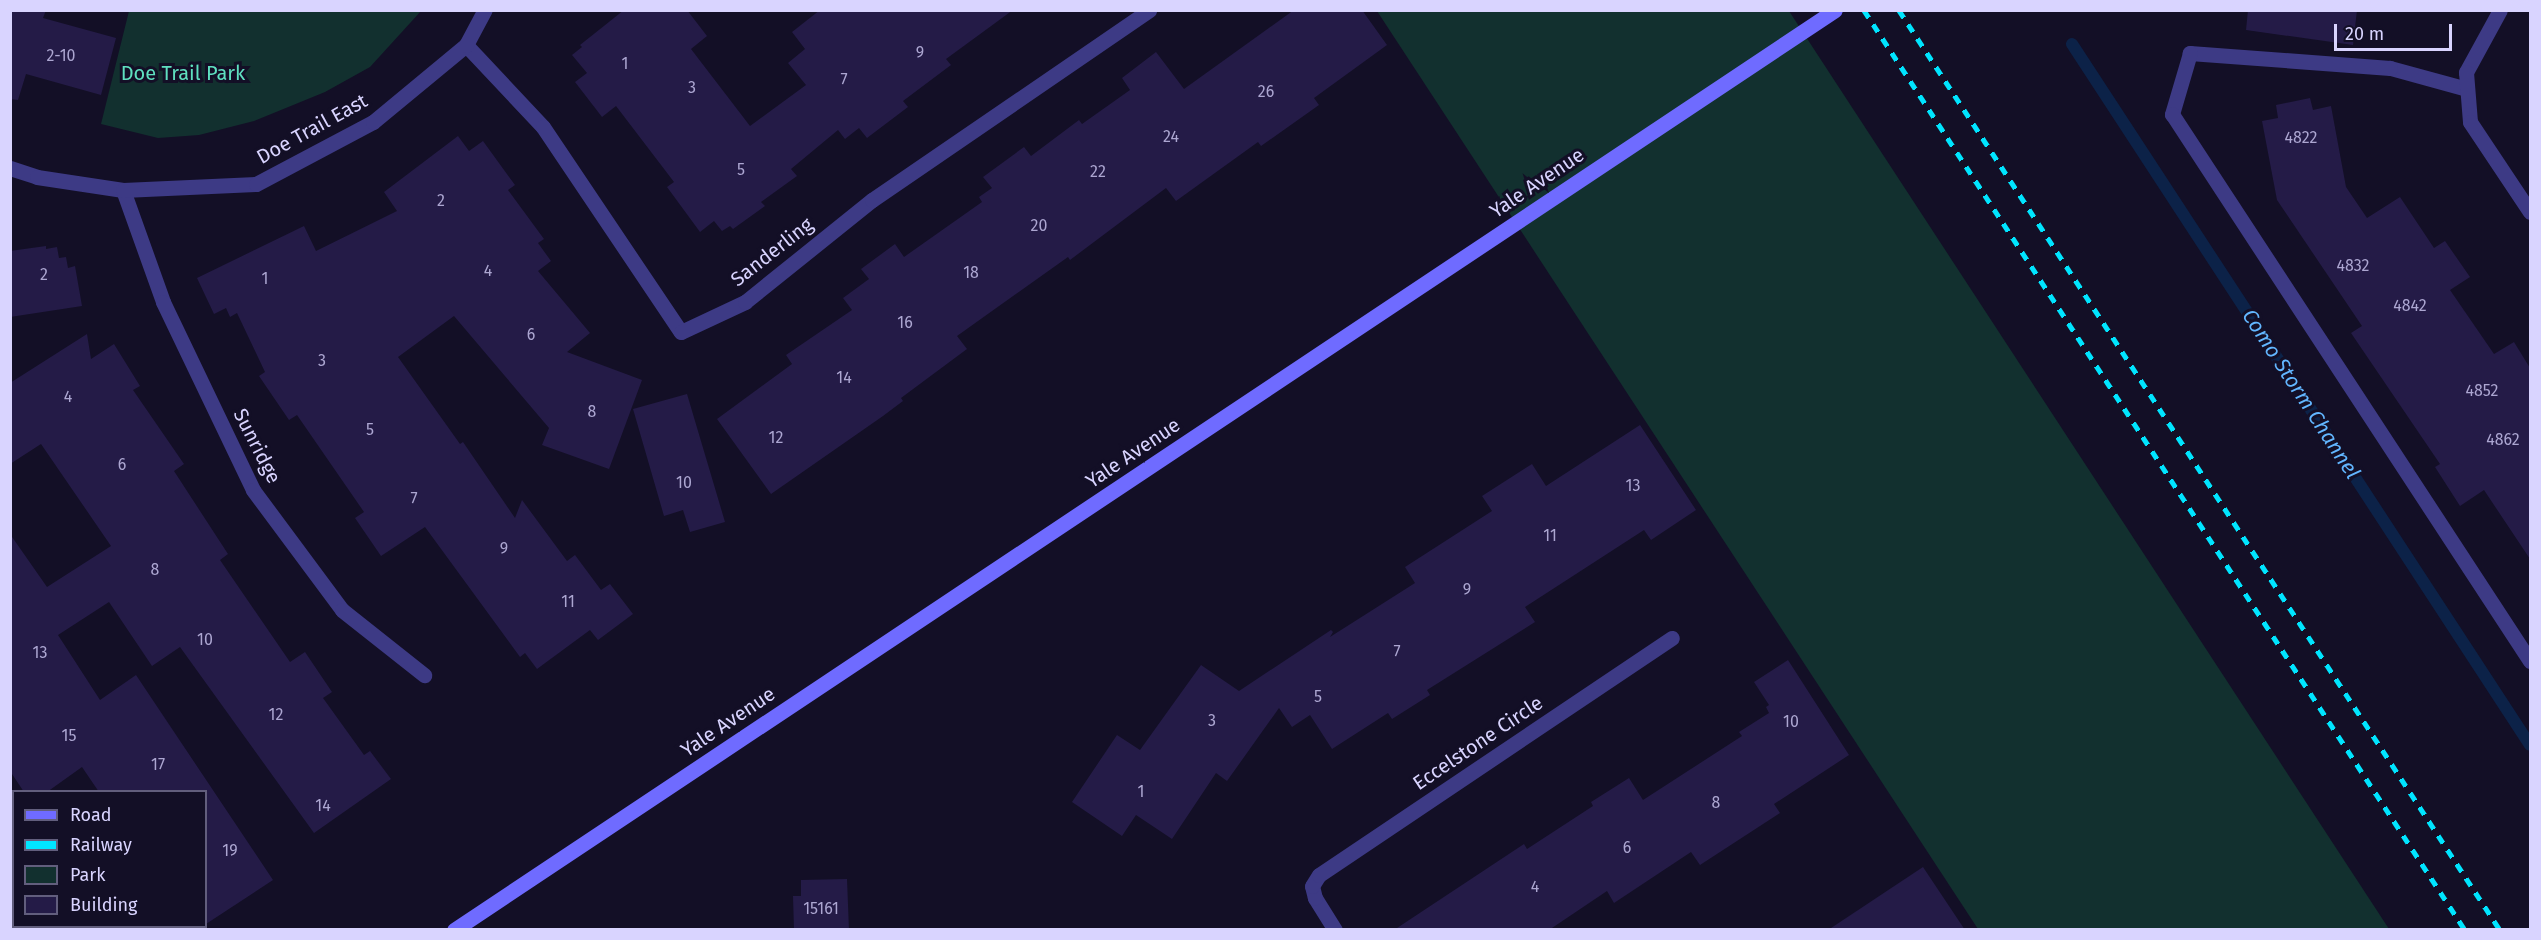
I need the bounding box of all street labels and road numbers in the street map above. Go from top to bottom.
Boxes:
street label: Doe Trail East [252,89,372,169]
street label: Yale Avenue [1485,143,1589,223]
street label: Sanderling [726,212,818,292]
street label: Sunridge [228,405,286,487]
street label: Yale Avenue [1081,413,1185,493]
street label: Yale Avenue [676,682,780,762]
street label: Eccelstone Circle [1409,691,1547,795]

